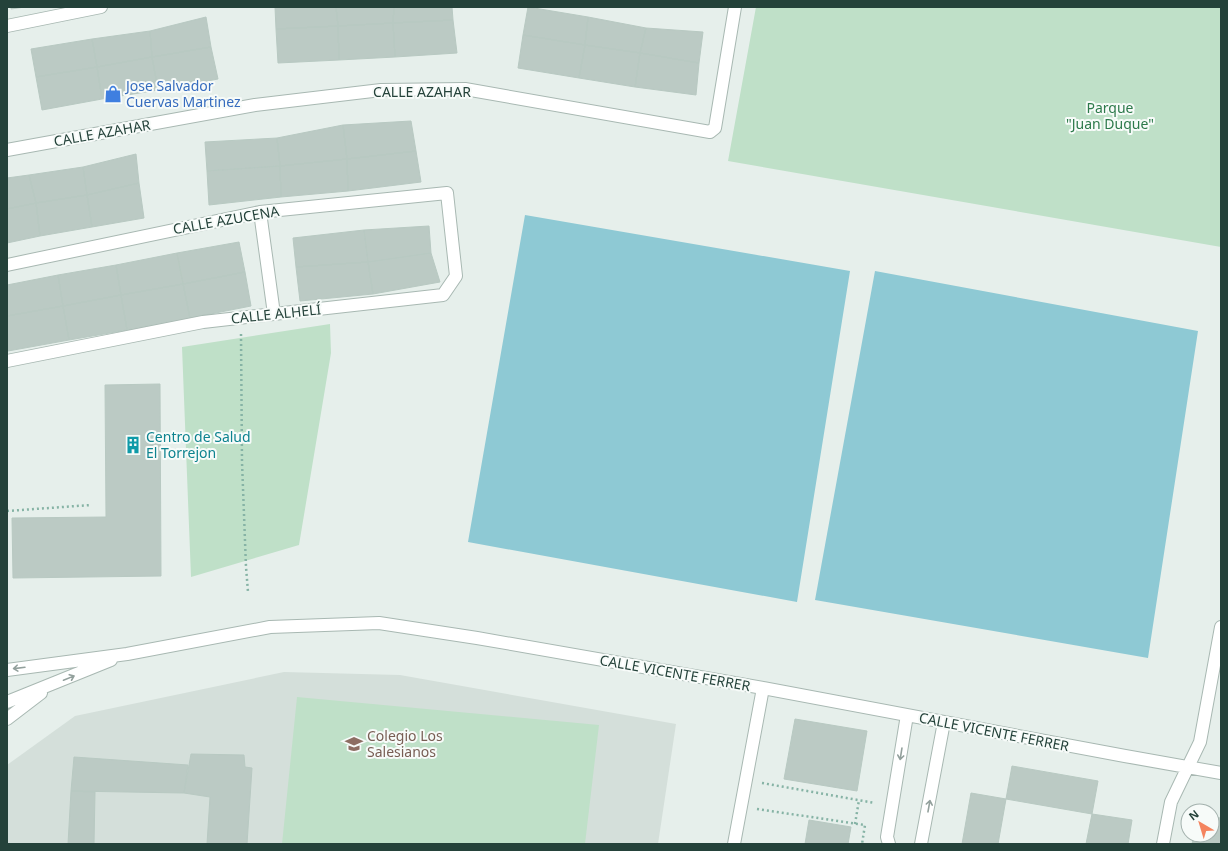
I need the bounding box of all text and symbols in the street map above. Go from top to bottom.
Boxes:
place label: Jose Salvador Cuervas Martinez [124,76,241,111]
street label: CALLE AZAHAR [373,82,471,101]
shop icon: Jose Salvador Cuervas Martinez [103,84,123,104]
park label: Parque "Juan Duque" [1066,98,1154,133]
street label: CALLE AZAHAR [52,115,152,150]
street label: CALLE AZUCENA [171,201,280,238]
street label: CALLE ALHELÍ [230,299,322,328]
place label: Centro de Salud El Torrejon [146,427,251,462]
building icon: Centro de Salud El Torrejon [123,435,143,455]
street label: CALLE VICENTE FERRER [598,650,752,695]
one-way arrow [13,664,26,672]
one-way arrow [63,673,75,681]
street label: CALLE VICENTE FERRER [917,708,1071,755]
place label: Colegio Los Salesianos [367,726,443,761]
school or university icon: Colegio Los Salesianos [344,734,364,754]
one-way arrow [897,747,905,760]
one-way arrow [925,800,933,813]
north arrow [1180,803,1220,843]
text: N [1185,806,1202,823]

